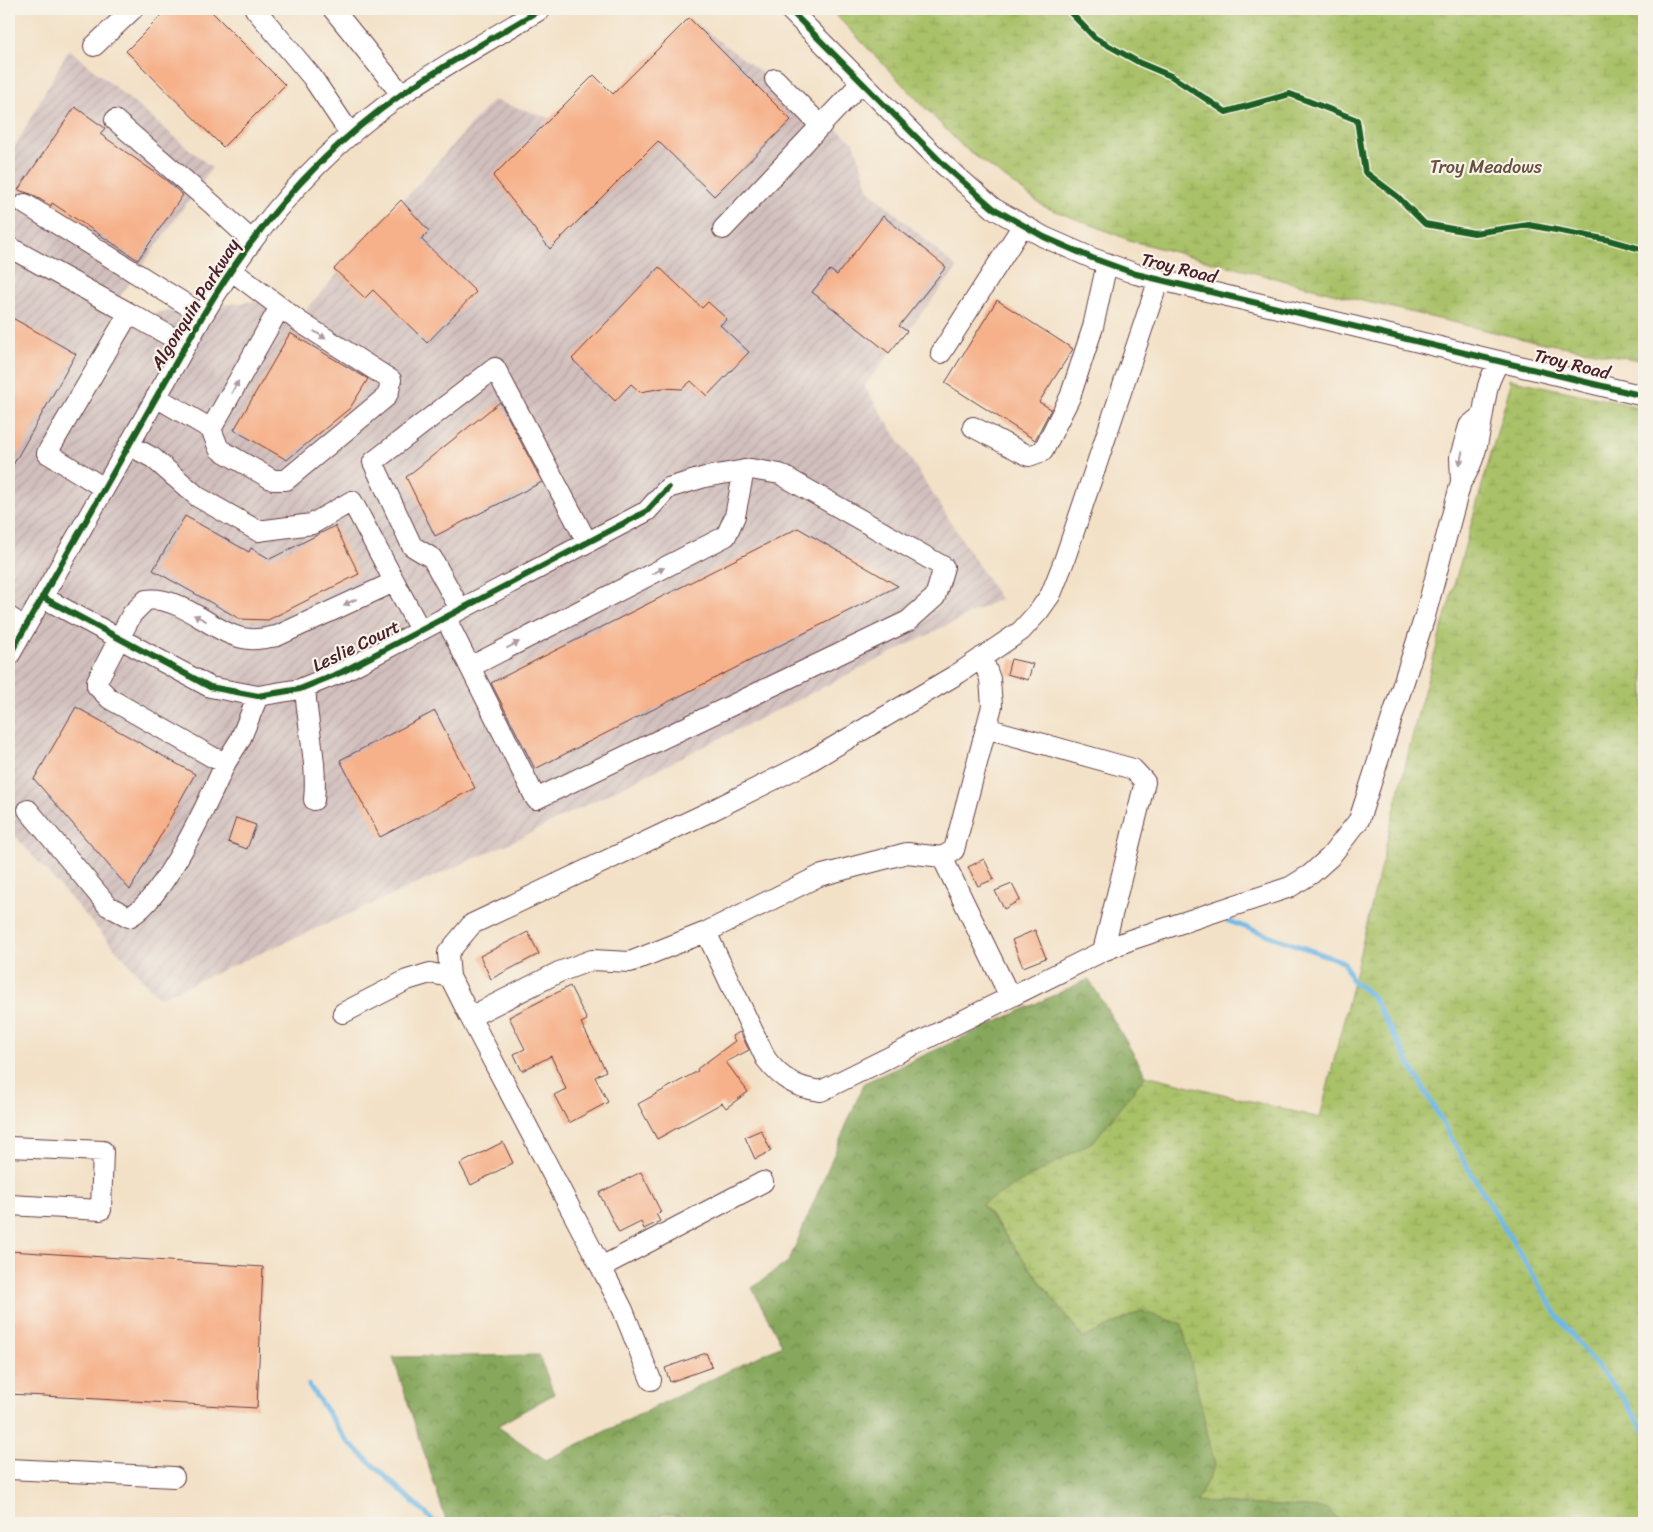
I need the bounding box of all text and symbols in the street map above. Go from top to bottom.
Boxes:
park label: Troy Meadows [1430,151,1543,183]
street label: Algonquin Parkway [141,231,249,377]
street label: Troy Road [1138,243,1222,293]
one-way arrow [314,330,327,339]
street label: Troy Road [1531,339,1615,389]
one-way arrow [231,379,239,394]
one-way arrow [1456,450,1464,466]
one-way arrow [651,567,665,575]
one-way arrow [343,598,357,606]
street label: Leslie Court [306,611,406,681]
one-way arrow [193,613,207,621]
one-way arrow [506,641,520,649]

